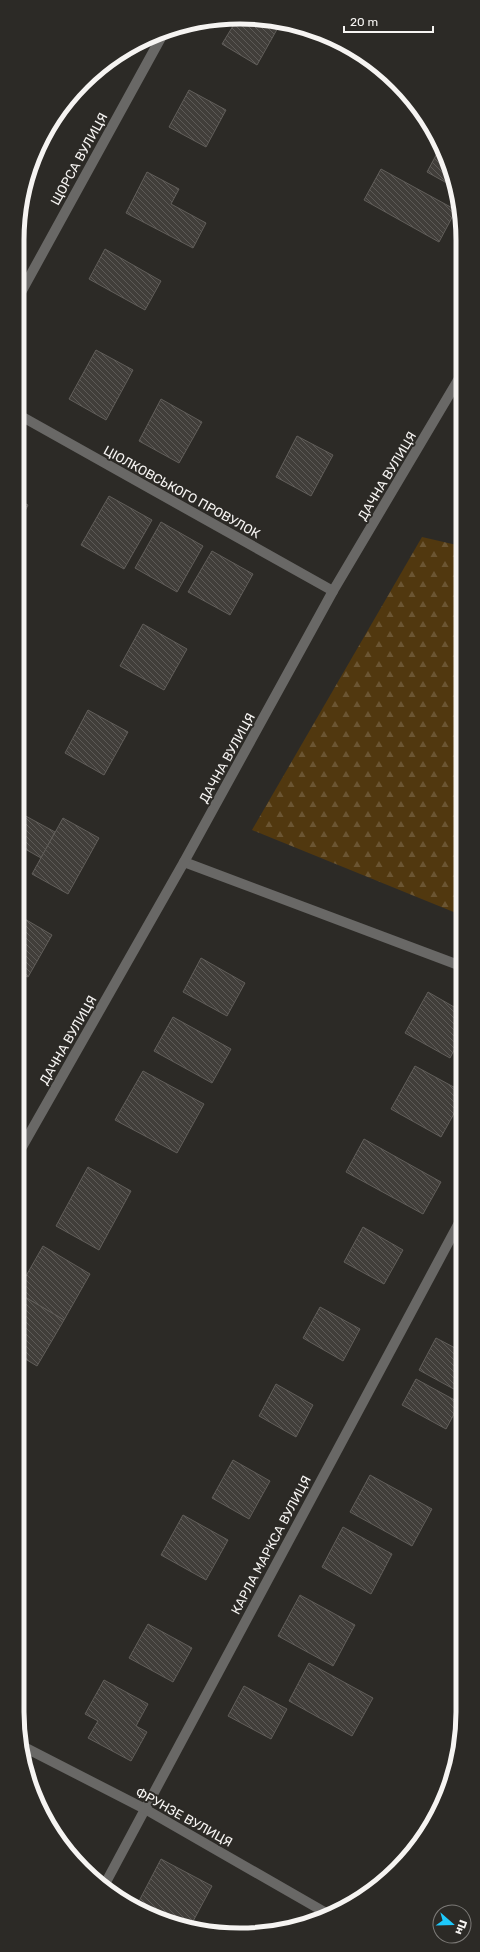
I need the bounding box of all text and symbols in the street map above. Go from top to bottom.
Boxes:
scale bar [344,8,433,34]
text: 20 m [350,15,378,29]
street label: ЩОРСА ВУЛИЦЯ [47,110,111,208]
street label: ДАЧНА ВУЛИЦЯ [355,429,419,523]
street label: ЦІОЛКОВСЬКОГО ПРОВУЛОК [101,443,263,541]
street label: ДАЧНА ВУЛИЦЯ [196,710,258,806]
street label: ДАЧНА ВУЛИЦЯ [36,993,100,1087]
street label: КАРЛА МАРКСА ВУЛИЦЯ [228,1473,314,1617]
street label: ФРУНЗЕ ВУЛИЦЯ [133,1784,235,1850]
north arrow [432,1904,472,1944]
text: Пн [452,1918,470,1937]

